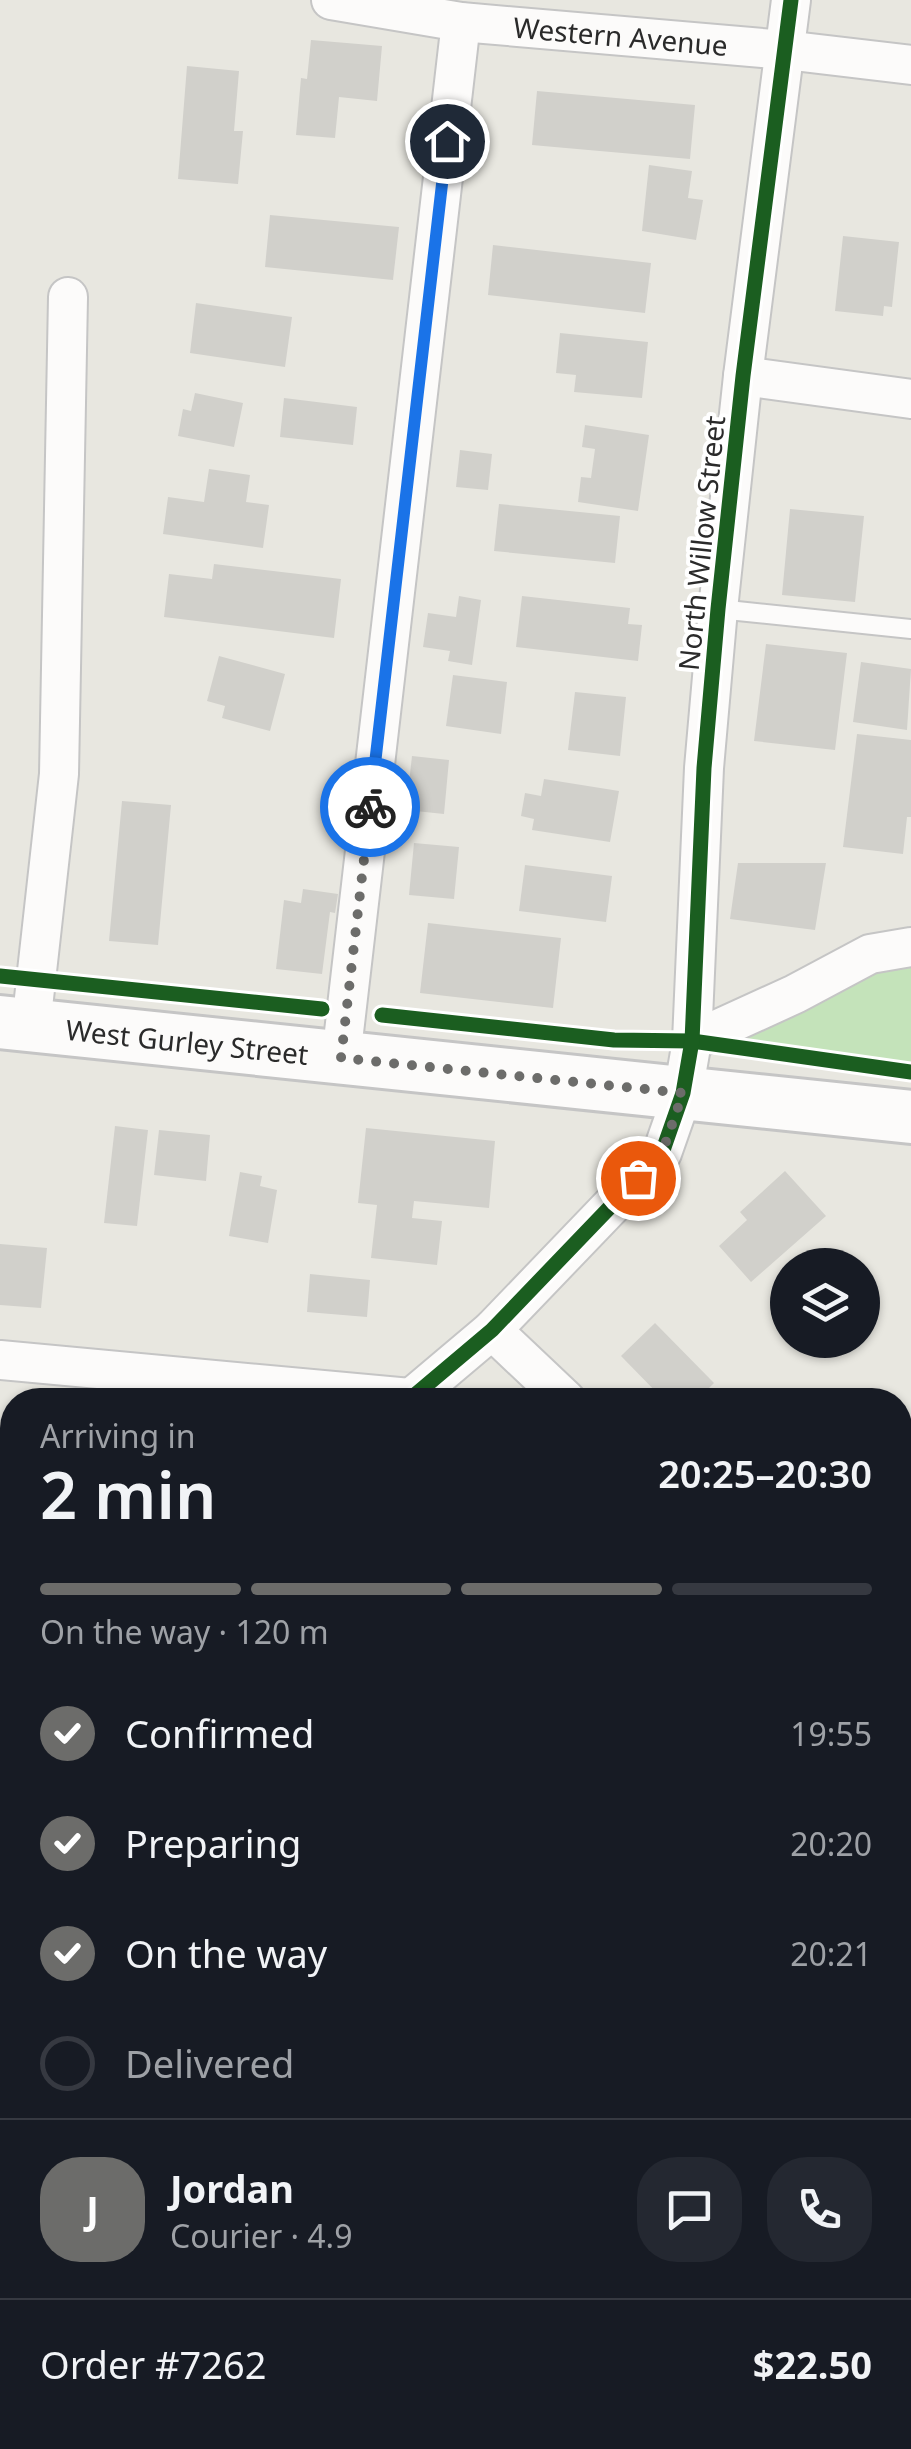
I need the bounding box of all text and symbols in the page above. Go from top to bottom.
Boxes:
street label: Western Avenue [512,8,729,64]
pin [405,99,490,184]
icon: home [420,114,475,169]
street label: North Willow Street [669,414,733,672]
courier [320,757,420,857]
icon: bike [343,780,398,835]
street label: West Gurley Street [64,1010,310,1073]
pin [596,1136,681,1221]
icon: bag [611,1151,666,1206]
map controls [770,1248,880,1358]
button: layers [770,1248,880,1358]
text: Arriving in [40,1414,195,1457]
text: 20:25–20:30 [658,1447,872,1499]
text: 2 min [40,1450,216,1538]
text: On the way · 120 m [40,1610,329,1653]
icon: check [40,1706,95,1761]
text: Confirmed [125,1707,314,1759]
text: 19:55 [790,1712,872,1755]
icon: check [40,1816,95,1871]
text: Preparing [125,1817,301,1869]
text: 20:20 [790,1822,872,1865]
icon: check [40,1926,95,1981]
text: On the way [125,1927,327,1979]
text: 20:21 [790,1932,872,1975]
text: Delivered [125,2037,294,2089]
button: chat [637,2157,742,2262]
button: phone [767,2157,872,2262]
text: Jordan [170,2162,294,2214]
text: J [86,2183,99,2235]
text: Courier · 4.9 [170,2214,353,2257]
text: Order #7262 [40,2338,266,2390]
text: $22.50 [753,2338,872,2390]

